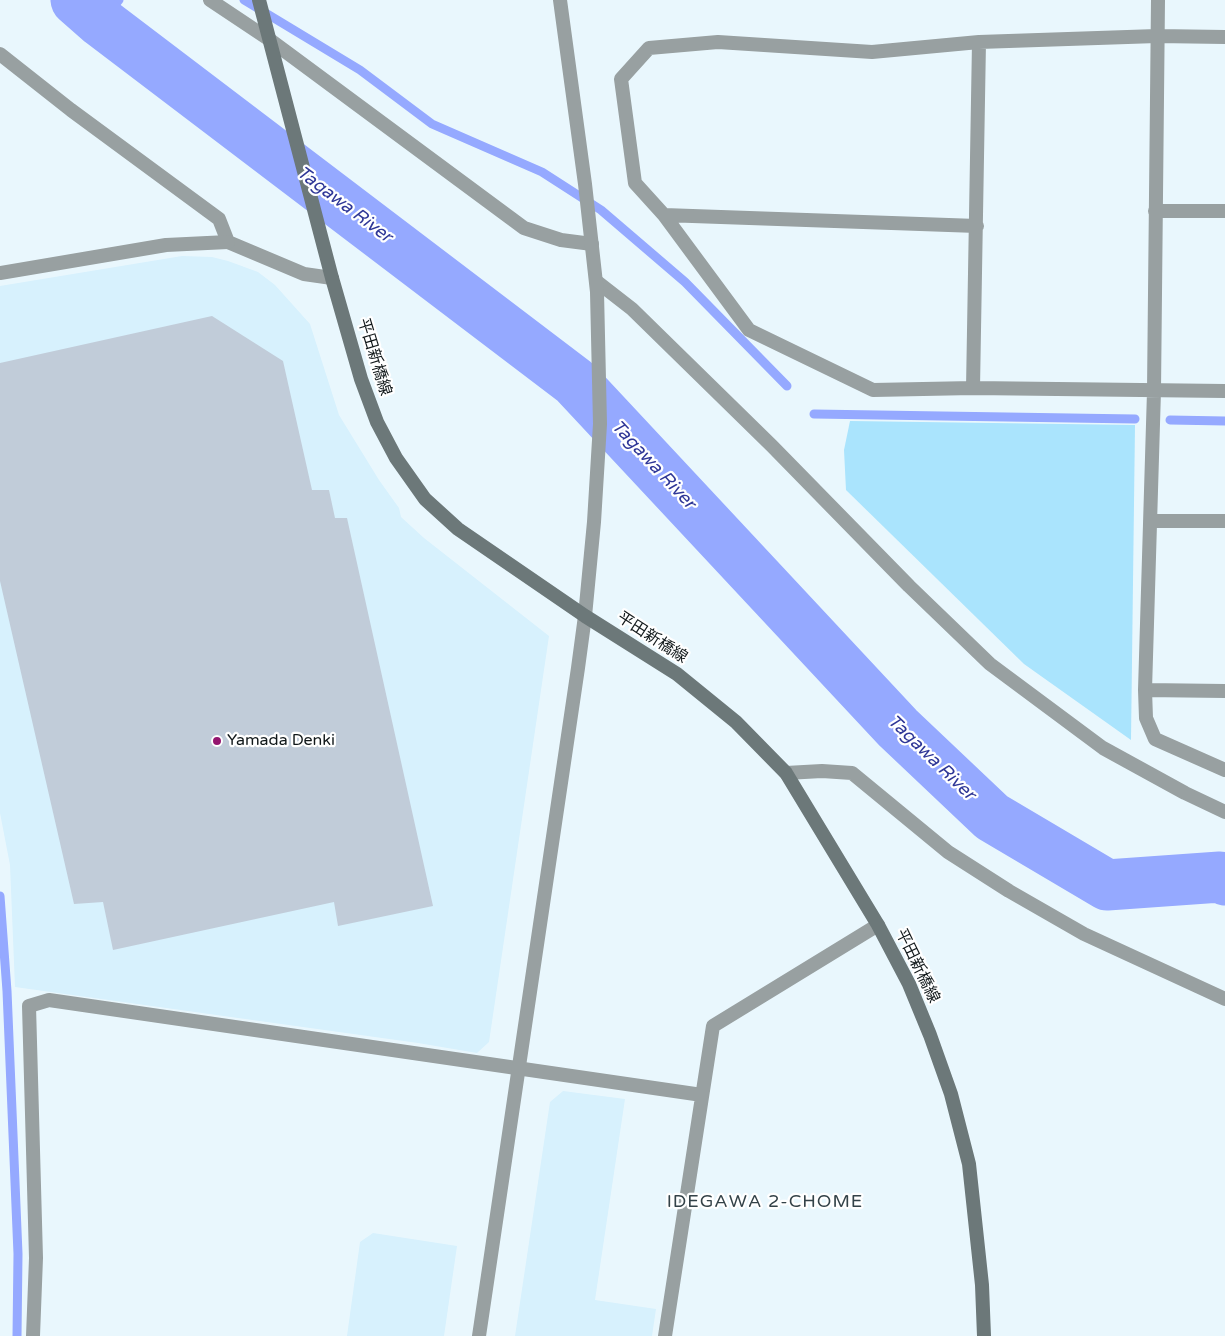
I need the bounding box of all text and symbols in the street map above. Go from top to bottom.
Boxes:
water label: Tagawa River [292,162,396,248]
street label: 平田新橋線 [353,316,395,398]
water label: Tagawa River [606,416,700,514]
street label: 平田新橋線 [613,608,691,668]
water label: Tagawa River [883,711,979,805]
place label: Yamada Denki [227,731,335,751]
marker: Yamada Denki [211,735,223,747]
street label: 平田新橋線 [891,926,943,1006]
district label: IDEGAWA 2-CHOME [665,1191,865,1213]

